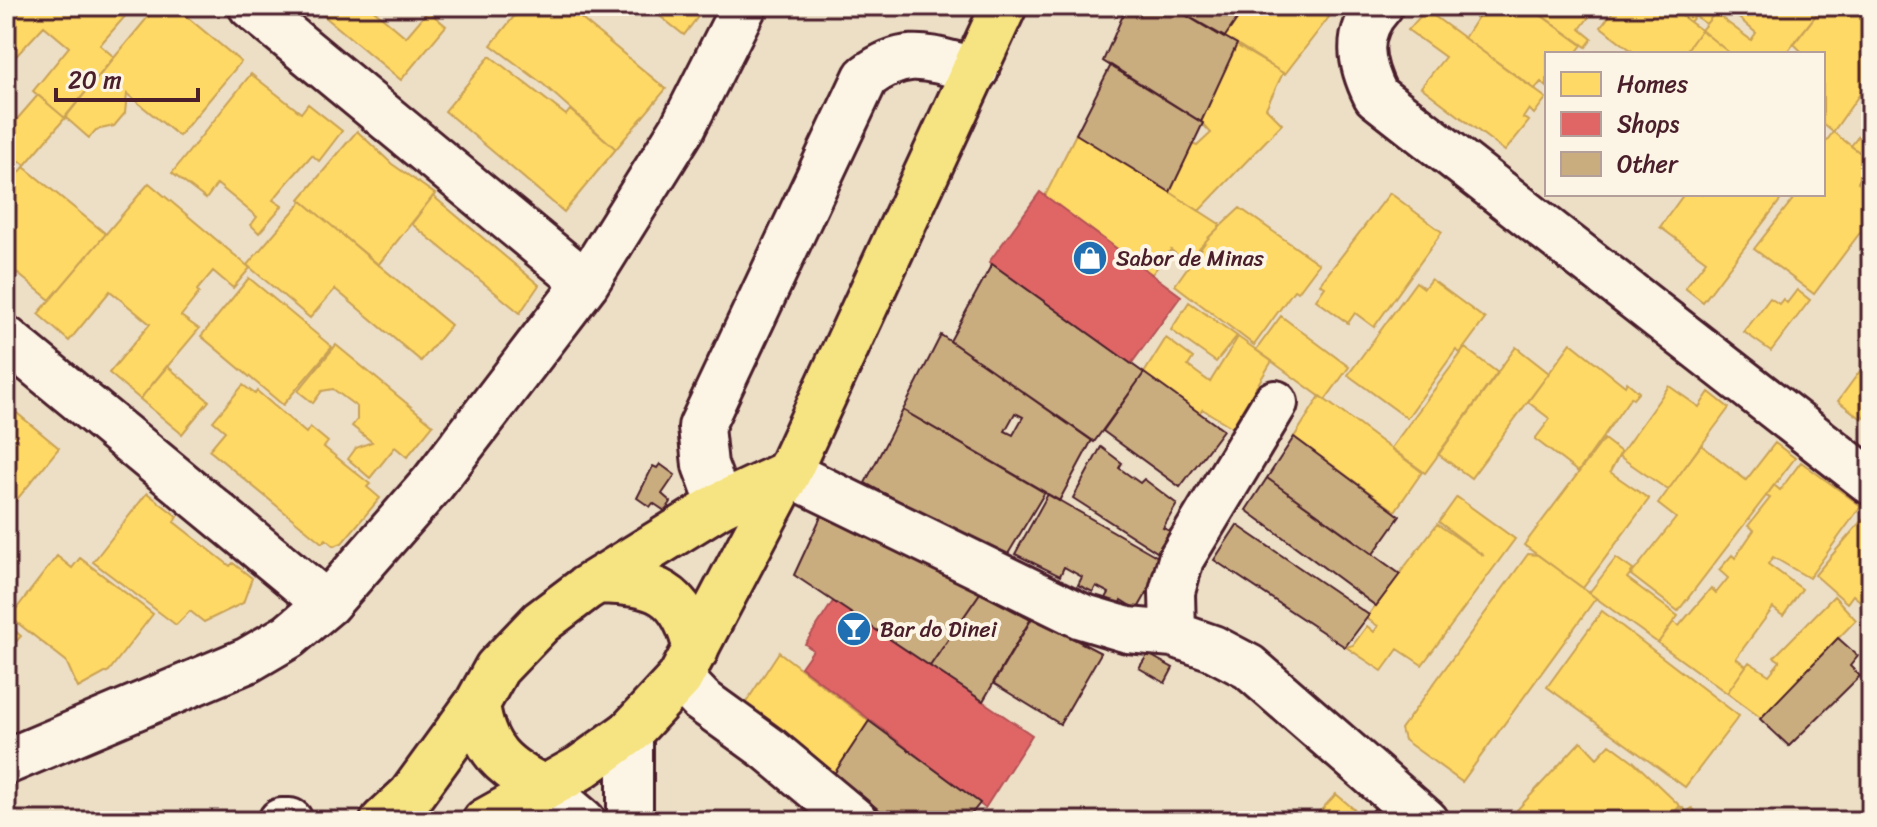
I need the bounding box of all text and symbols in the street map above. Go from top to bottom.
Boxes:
scale bar [56,52,198,102]
legend [1545,52,1825,196]
text: 20 m [68,59,122,101]
text: Homes [1617,63,1688,105]
text: Shops [1617,103,1680,145]
text: Other [1617,143,1679,185]
shop icon: Sabor de Minas [1071,239,1109,277]
place label: Sabor de Minas [1116,239,1265,278]
bar icon: Bar do Dinei [835,610,873,648]
place label: Bar do Dinei [880,610,998,649]

